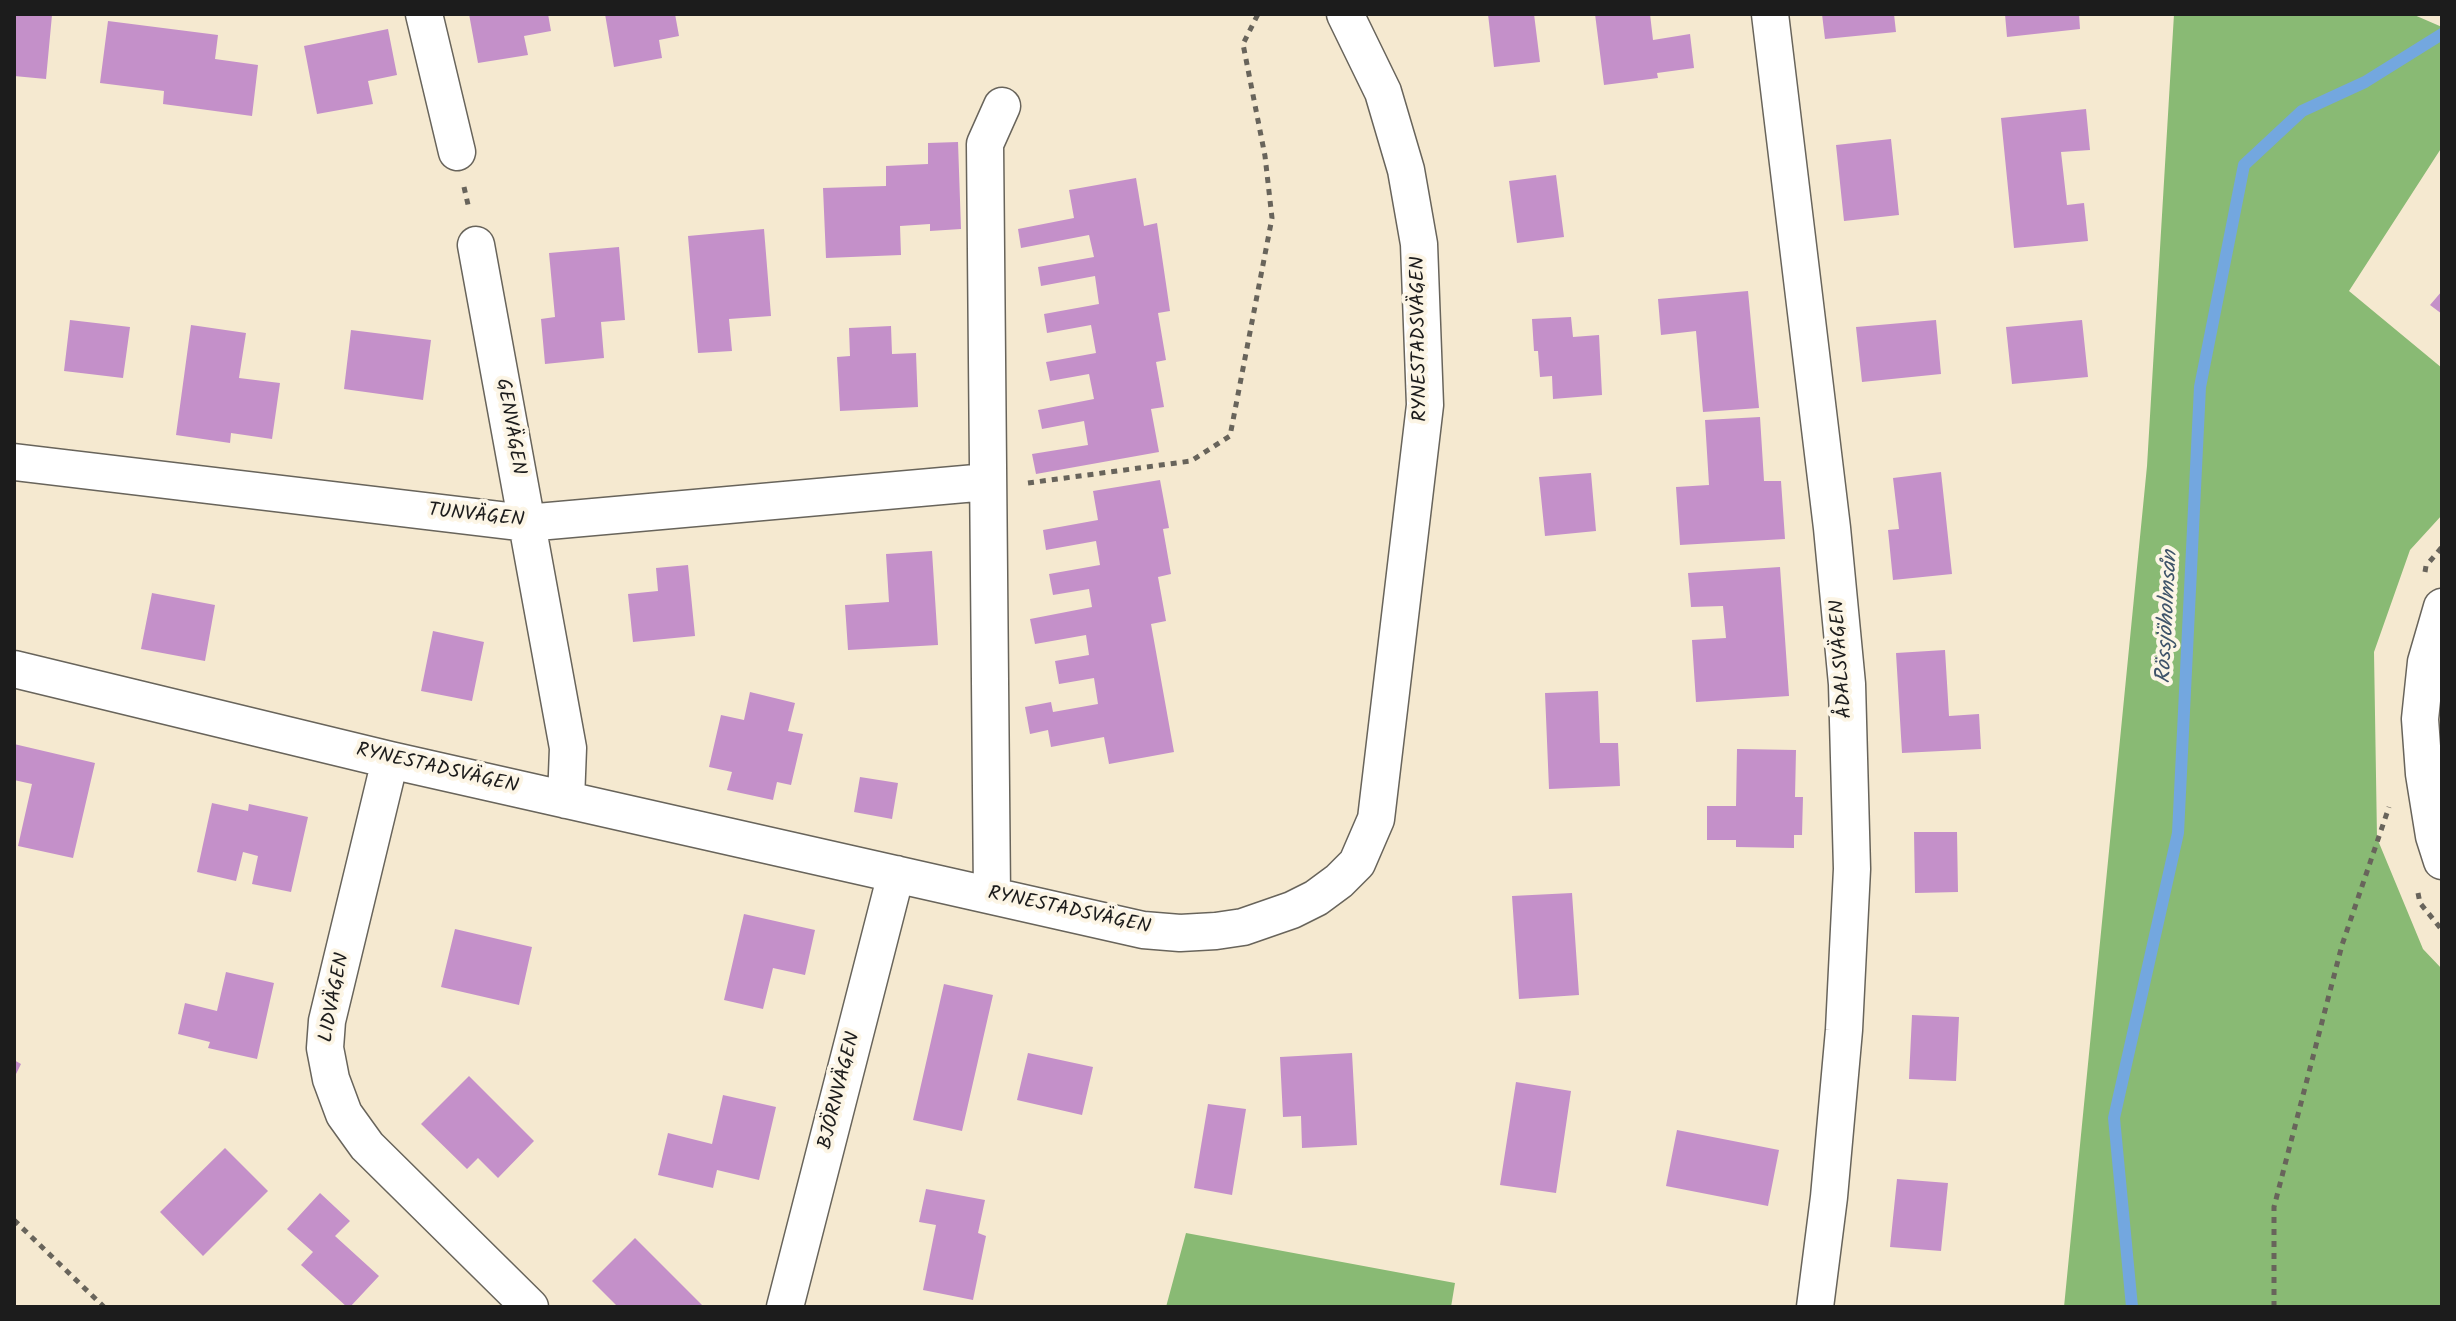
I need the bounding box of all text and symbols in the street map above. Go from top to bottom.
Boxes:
street label: RYNESTADSVÄGEN [1408,256,1434,422]
street label: GENVÄGEN [489,377,529,477]
street label: TUNVÄGEN [427,500,525,534]
water label: Rössjöholmsån [2152,550,2186,684]
street label: ÅDALSVÄGEN [1827,599,1859,719]
street label: RYNESTADSVÄGEN [354,740,520,800]
street label: RYNESTADSVÄGEN [985,883,1153,941]
street label: LIDVÄGEN [316,951,356,1045]
street label: BJÖRNVÄGEN [815,1030,867,1152]

